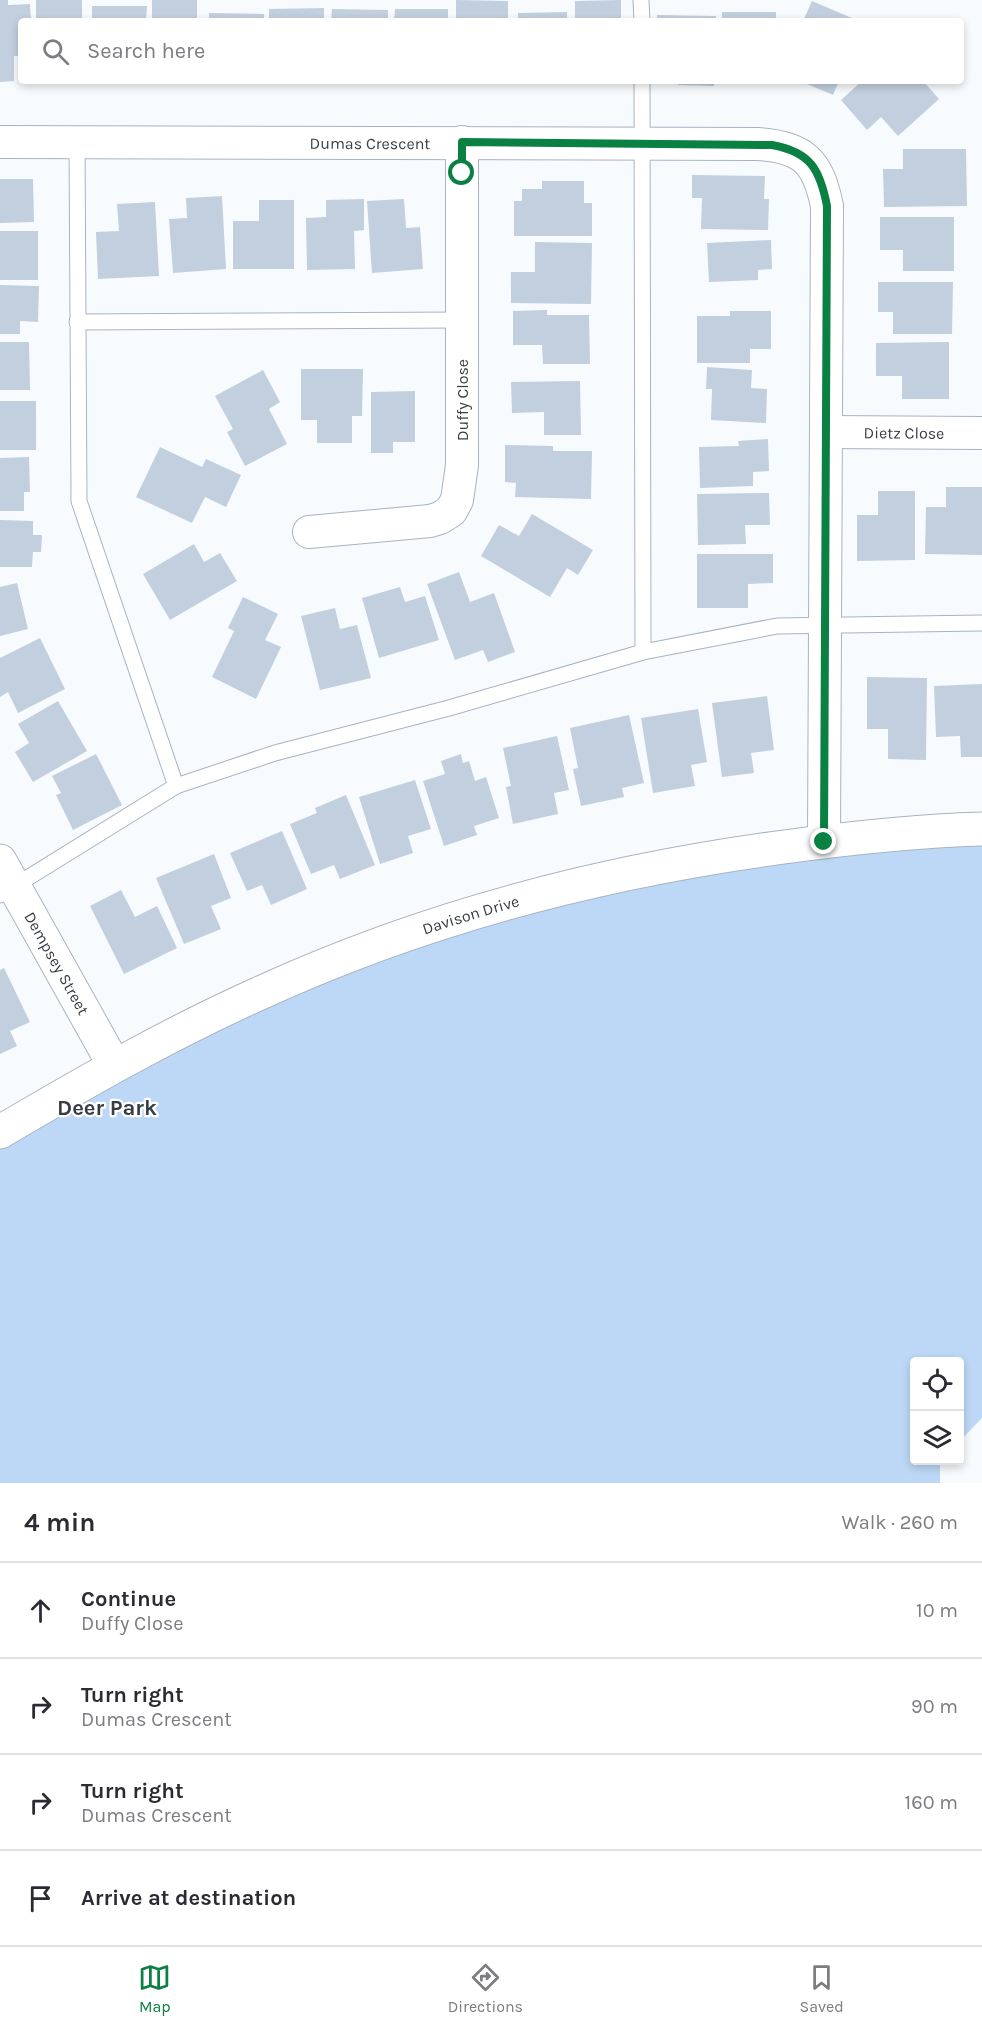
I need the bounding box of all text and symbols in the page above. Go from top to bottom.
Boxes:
search box [18,18,964,84]
icon: search [39,35,72,68]
text: Search here [87,38,205,64]
street label: Dumas Crescent [310,134,430,153]
route start [448,159,474,185]
street label: Duffy Close [453,359,472,441]
street label: Dietz Close [864,423,944,443]
route end [810,828,836,854]
street label: Davison Drive [420,891,521,939]
street label: Dempsey Street [20,909,93,1018]
district label: Deer Park [57,1095,157,1121]
map controls [910,1357,964,1465]
button: locate [910,1357,964,1411]
button: layers [910,1411,964,1465]
text: 4 min [24,1507,95,1538]
text: Walk · 260 m [841,1511,958,1534]
text: Continue [81,1586,176,1612]
icon: ahead [24,1594,57,1627]
text: 10 m [916,1599,958,1622]
text: Duffy Close [81,1612,184,1635]
text: Turn right [81,1682,184,1708]
icon: right [24,1690,57,1723]
text: 90 m [911,1695,958,1718]
text: Dumas Crescent [81,1708,232,1731]
text: Turn right [81,1778,184,1804]
icon: right [24,1786,57,1819]
text: 160 m [905,1791,958,1814]
text: Dumas Crescent [81,1804,232,1827]
icon: arrive [24,1882,57,1915]
text: Arrive at destination [81,1885,296,1911]
tab: Map [138,1961,171,2016]
tab: Directions [448,1961,523,2016]
tab: Saved [800,1961,844,2016]

